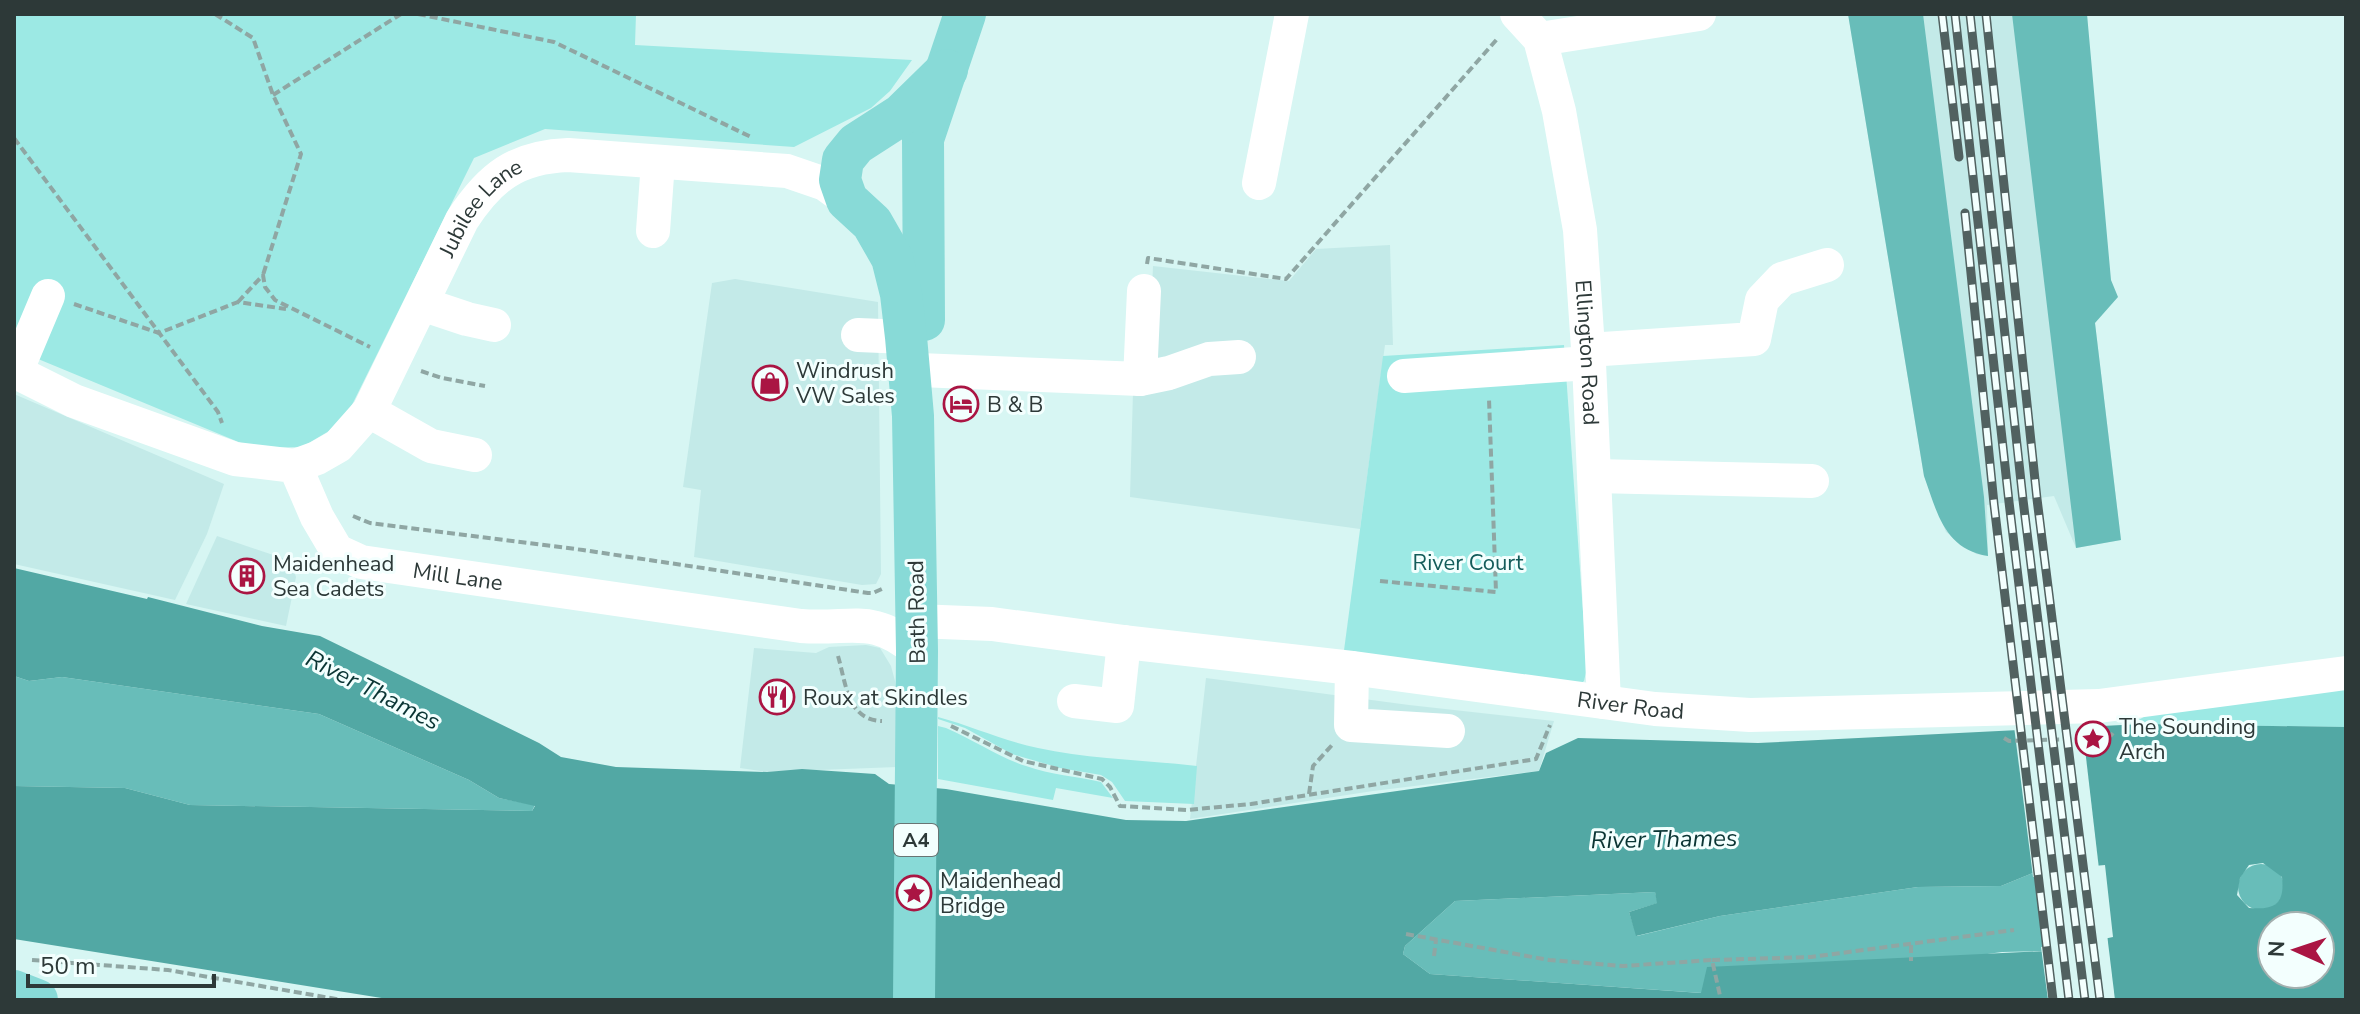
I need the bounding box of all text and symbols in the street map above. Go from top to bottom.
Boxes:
street label: Jubilee Lane [432,152,527,263]
street label: Ellington Road [1567,279,1606,426]
place label: Windrush VW Sales [795,356,895,411]
shop icon: Windrush VW Sales [751,364,789,402]
hotel icon: B & B [942,385,980,423]
place label: B & B [987,390,1043,420]
park label: River Court [1413,548,1524,578]
place label: Maidenhead Sea Cadets [273,549,394,604]
street label: Mill Lane [411,556,505,598]
building icon: Maidenhead Sea Cadets [228,557,266,595]
street label: Bath Road [901,560,933,664]
water label: River Thames [300,642,446,738]
restaurant icon: Roux at Skindles [758,678,796,716]
place label: Roux at Skindles [803,683,968,713]
street label: River Road [1575,685,1685,727]
place label: The Sounding Arch [2119,712,2256,767]
place icon: The Sounding Arch [2074,720,2112,758]
water label: River Thames [1590,822,1738,856]
road number: A4 [894,824,938,856]
place label: Maidenhead Bridge [940,866,1061,921]
place icon: Maidenhead Bridge [895,874,933,912]
north arrow [2256,910,2336,990]
scale bar [28,938,214,988]
text: N [2262,940,2292,958]
text: 50 m [40,950,96,982]

